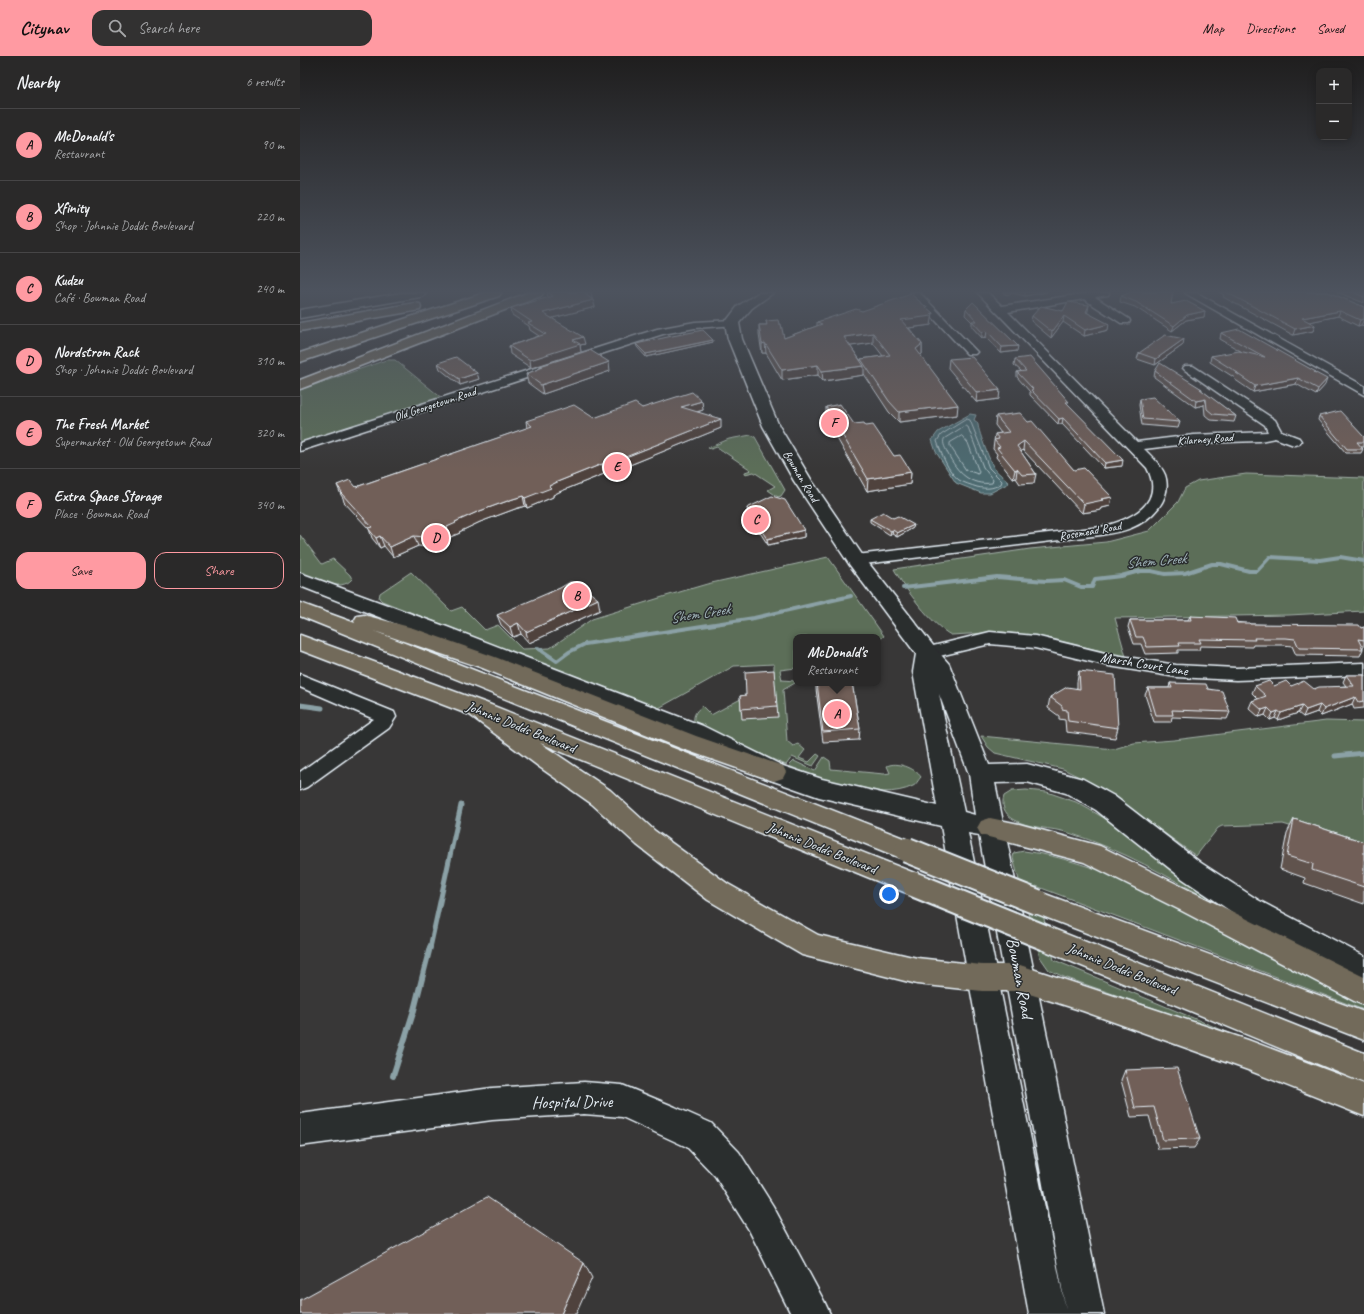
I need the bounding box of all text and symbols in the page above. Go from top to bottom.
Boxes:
search box [92,10,372,46]
text: Citynav [20,16,68,40]
icon: search [106,17,128,39]
text: Search here [138,19,199,38]
text: Map [1203,20,1224,37]
text: Directions [1246,20,1295,37]
text: Saved [1317,20,1344,37]
map controls [1316,68,1352,140]
button: + [1316,68,1352,104]
text: Nearby [16,72,59,93]
text: 6 results [246,74,284,90]
button: − [1316,104,1352,140]
text: McDonald's [54,127,113,146]
text: A [26,137,32,153]
text: 90 m [262,137,284,153]
text: Restaurant [54,146,104,162]
text: Xfinity [54,199,89,218]
text: B [26,209,32,225]
text: 220 m [256,209,284,225]
text: Shop · Johnnie Dodds Boulevard [54,218,193,234]
text: Kudzu [54,271,83,290]
text: C [26,281,32,297]
text: 240 m [256,281,284,297]
text: Café · Bowman Road [54,290,145,306]
text: Nordstrom Rack [54,343,139,362]
text: D [25,353,33,369]
text: 310 m [256,353,284,369]
text: Shop · Johnnie Dodds Boulevard [54,362,193,378]
street label: Old Georgetown Road [392,383,480,425]
pin: F [821,408,847,438]
text: The Fresh Market [54,415,148,434]
text: E [26,425,32,441]
text: 320 m [256,425,284,441]
street label: Kilarney Road [1177,429,1236,449]
text: Supermarket · Old Georgetown Road [54,434,210,450]
street label: Bowman Road [779,447,824,507]
pin: E [604,452,630,482]
text: Extra Space Storage [54,487,161,506]
text: F [26,497,32,513]
text: 340 m [256,497,284,513]
pin: C [743,505,769,535]
text: Place · Bowman Road [54,506,148,522]
street label: Rosemead Road [1058,517,1125,544]
pin: D [423,523,449,553]
water label: Shem Creek [1125,549,1189,573]
button: Save [16,552,146,589]
button: Share [154,552,284,589]
pin: B [564,581,590,611]
water label: Shem Creek [669,600,734,628]
popup [793,634,881,686]
text: McDonald's [807,643,867,662]
street label: Marsh Court Lane [1099,649,1191,680]
text: Restaurant [807,662,858,678]
street label: Johnnie Dodds Boulevard [463,697,580,758]
pin: A [824,699,850,729]
street label: Johnnie Dodds Boulevard [764,818,881,879]
your location [879,884,899,904]
street label: Bowman Road [1002,936,1039,1022]
street label: Johnnie Dodds Boulevard [1064,939,1181,1000]
street label: Hospital Drive [531,1091,614,1113]

